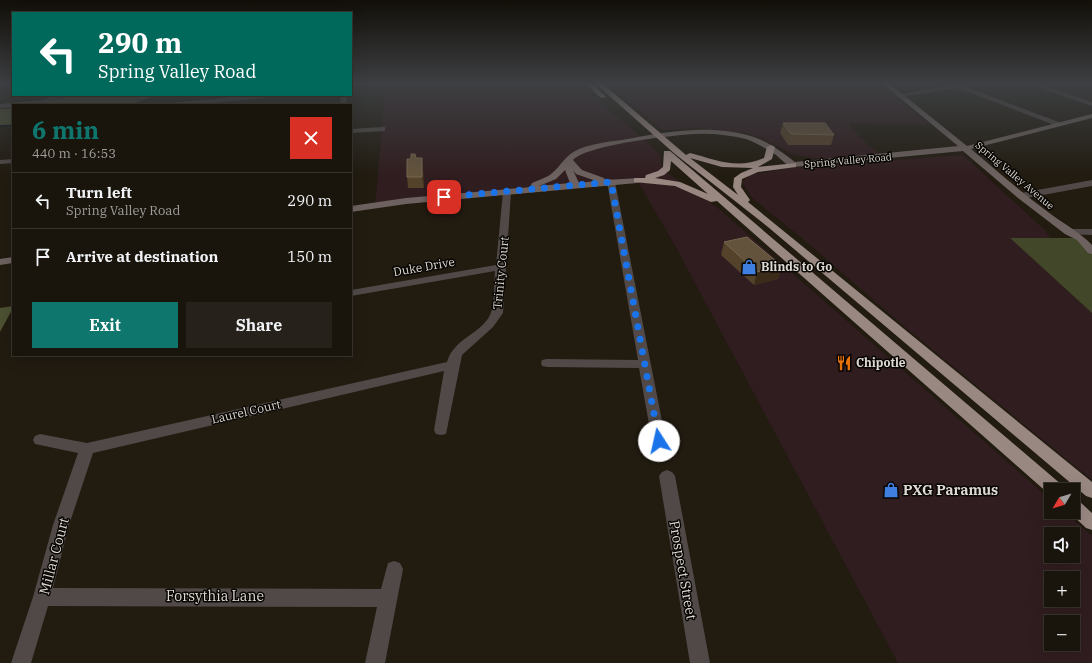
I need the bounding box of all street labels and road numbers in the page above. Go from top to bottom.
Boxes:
street label: Spring Valley Avenue [972,139,1057,212]
street label: Spring Valley Road [804,150,892,171]
street label: Trinity Court [489,236,512,310]
street label: Duke Drive [392,254,456,279]
street label: Laurel Court [210,396,282,427]
street label: Millar Court [35,516,73,596]
street label: Prospect Street [665,519,701,621]
street label: Forsythia Lane [166,587,264,605]

